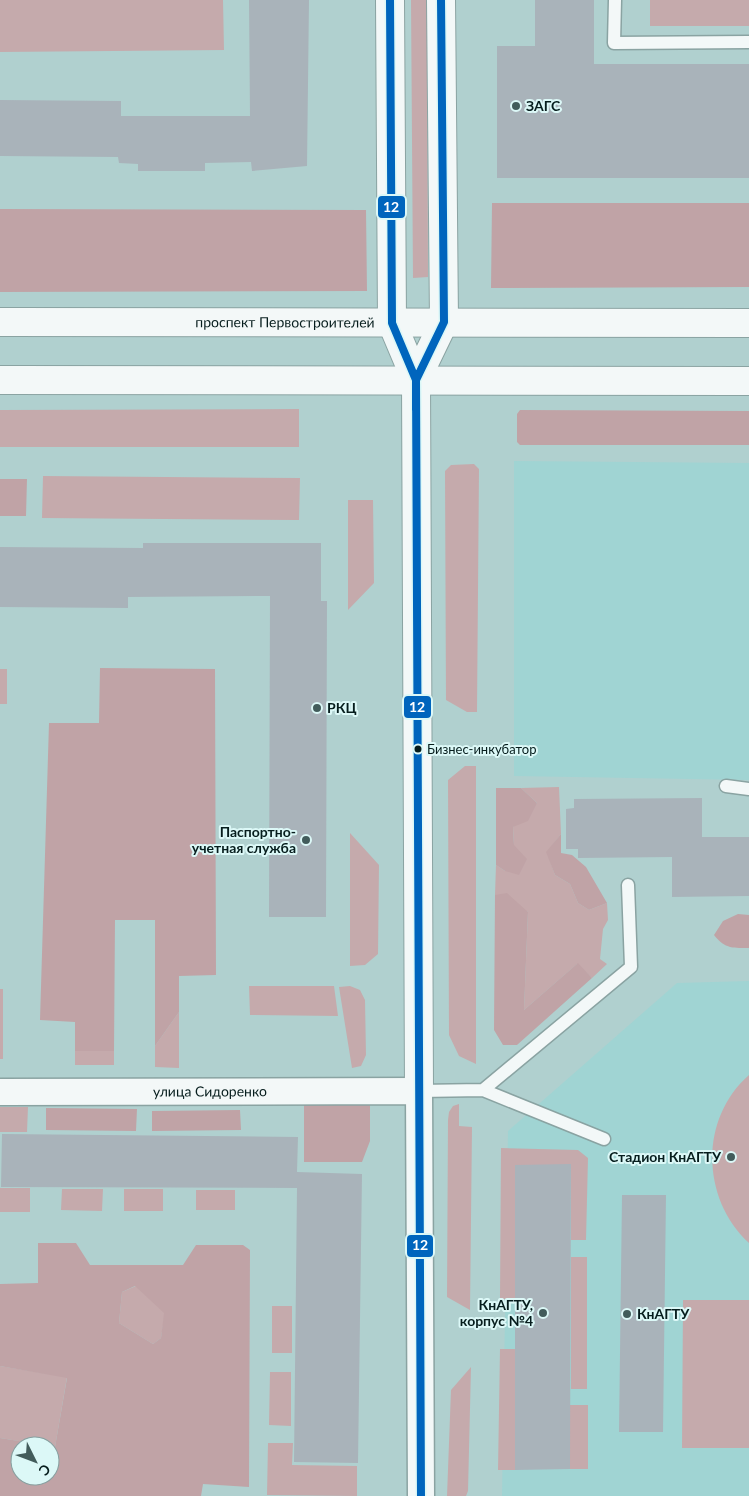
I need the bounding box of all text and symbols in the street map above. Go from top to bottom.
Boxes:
place label: ЗАГС [526,97,561,114]
marker: ЗАГС [510,100,522,112]
line badge: 12 [377,195,406,219]
text: 12 [383,198,399,215]
street label: проспект Первостроителей [195,313,375,331]
line badge: 12 [403,695,432,719]
text: 12 [409,698,425,715]
place label: РКЦ [327,699,357,716]
marker: РКЦ [311,702,323,714]
place label: Бизнес-инкубатор [427,741,536,757]
marker: Бизнес-инкубатор [413,744,423,754]
place label: Паспортно- учетная служба [192,823,296,856]
marker: Паспортно- учетная служба [300,834,312,846]
street label: улица Сидоренко [153,1082,267,1100]
place label: Стадион КнАГТУ [609,1148,722,1165]
marker: Стадион КнАГТУ [725,1151,737,1163]
line badge: 12 [406,1234,434,1258]
text: 12 [412,1236,428,1253]
place label: КнАГТУ, корпус №4 [460,1296,533,1329]
place label: КнАГТУ [637,1305,690,1322]
marker: КнАГТУ, корпус №4 [537,1307,549,1319]
marker: КнАГТУ [621,1308,633,1320]
north arrow [10,1436,60,1486]
text: С [35,1461,54,1480]

